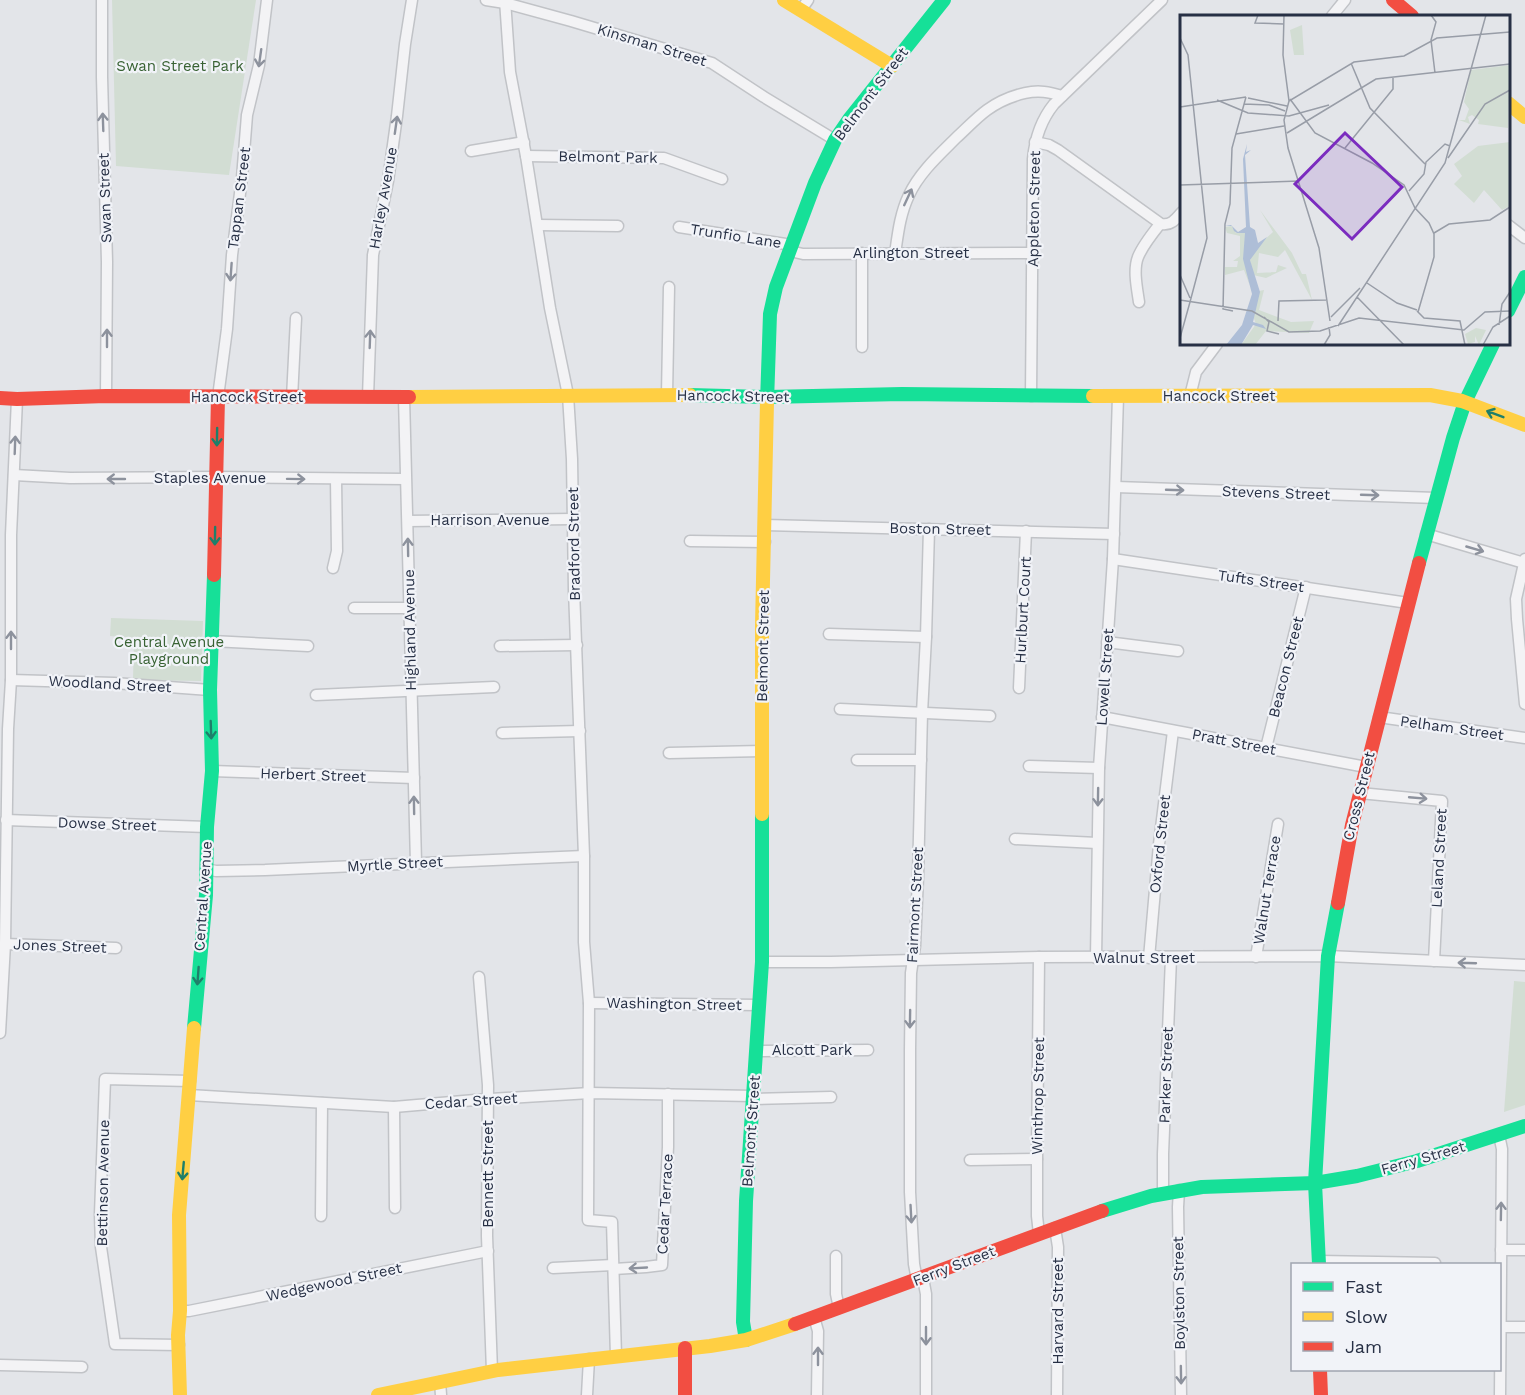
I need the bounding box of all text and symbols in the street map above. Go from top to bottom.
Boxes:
inset map [1180,15,1510,345]
street label: Kinsman Street [595,20,710,70]
street label: Belmont Street [830,43,912,144]
one-way arrow [254,48,265,67]
park label: Swan Street Park [116,57,244,75]
one-way arrow [97,112,109,132]
one-way arrow [390,116,401,135]
street label: Tappan Street [224,145,254,250]
street label: Harley Avenue [365,146,401,250]
street label: Belmont Park [558,147,658,167]
street label: Appleton Street [1024,150,1044,267]
street label: Swan Street [94,152,116,243]
one-way arrow [903,189,915,207]
street label: Trunfio Lane [689,220,783,252]
street label: Arlington Street [853,244,970,262]
one-way arrow [225,261,236,281]
one-way arrow [101,328,113,348]
one-way arrow [364,330,375,349]
street label: Hancock Street [676,386,790,406]
street label: Hancock Street [1163,387,1276,405]
street label: Hancock Street [191,388,304,406]
one-way arrow [1486,408,1505,419]
one-way arrow [212,426,223,446]
one-way arrow [10,435,21,455]
street label: Staples Avenue [154,469,266,487]
one-way arrow [107,473,127,485]
one-way arrow [286,473,306,485]
street label: Stevens Street [1222,482,1331,504]
one-way arrow [1164,484,1184,495]
street label: Bradford Street [564,486,584,601]
one-way arrow [1359,490,1379,501]
street label: Harrison Avenue [430,511,550,529]
street label: Boston Street [889,519,992,539]
one-way arrow [210,525,221,545]
one-way arrow [402,537,414,557]
one-way arrow [1465,544,1484,555]
street label: Hurlburt Court [1011,555,1035,664]
street label: Tufts Street [1217,566,1306,596]
street label: Highland Avenue [400,569,420,691]
street label: Belmont Street [753,589,773,702]
street label: Beacon Street [1265,614,1307,720]
street label: Lowell Street [1093,627,1117,726]
one-way arrow [5,630,17,650]
park label: Central Avenue Playground [114,633,224,668]
street label: Woodland Street [48,672,173,696]
street label: Pelham Street [1399,712,1506,744]
one-way arrow [205,720,217,740]
street label: Pratt Street [1190,725,1278,759]
street label: Cross Street [1339,749,1379,842]
street label: Herbert Street [260,764,367,786]
one-way arrow [1092,786,1104,806]
street label: Oxford Street [1146,793,1174,894]
one-way arrow [1408,793,1427,804]
one-way arrow [408,795,420,815]
street label: Leland Street [1427,807,1451,908]
street label: Dowse Street [57,813,157,835]
street label: Walnut Terrace [1250,834,1284,946]
street label: Central Avenue [190,840,216,952]
street label: Fairmont Street [903,846,927,963]
street label: Myrtle Street [347,852,444,876]
street label: Jones Street [13,935,108,957]
street label: Walnut Street [1093,949,1196,967]
one-way arrow [1457,957,1477,968]
one-way arrow [192,966,203,986]
street label: Washington Street [606,994,743,1014]
one-way arrow [904,1008,916,1028]
street label: Parker Street [1155,1026,1177,1124]
street label: Winthrop Street [1028,1036,1048,1155]
street label: Alcott Park [772,1041,853,1059]
street label: Belmont Street [738,1074,764,1188]
street label: Cedar Street [424,1089,519,1113]
street label: Bettinson Avenue [93,1119,113,1247]
street label: Bennett Street [479,1120,497,1228]
street label: Ferry Street [1379,1137,1468,1179]
street label: Cedar Terrace [653,1153,677,1255]
one-way arrow [177,1160,188,1180]
one-way arrow [1496,1201,1507,1221]
one-way arrow [906,1203,917,1223]
street label: Boylston Street [1169,1235,1189,1350]
street label: Ferry Street [910,1242,998,1290]
street label: Harvard Street [1049,1257,1067,1365]
street label: Wedgewood Street [264,1259,404,1305]
one-way arrow [628,1262,648,1273]
legend [1291,1263,1501,1371]
text: Fast [1345,1276,1383,1297]
text: Slow [1345,1306,1388,1327]
one-way arrow [920,1325,932,1345]
text: Jam [1345,1336,1382,1357]
one-way arrow [812,1346,824,1366]
one-way arrow [1175,1364,1187,1384]

